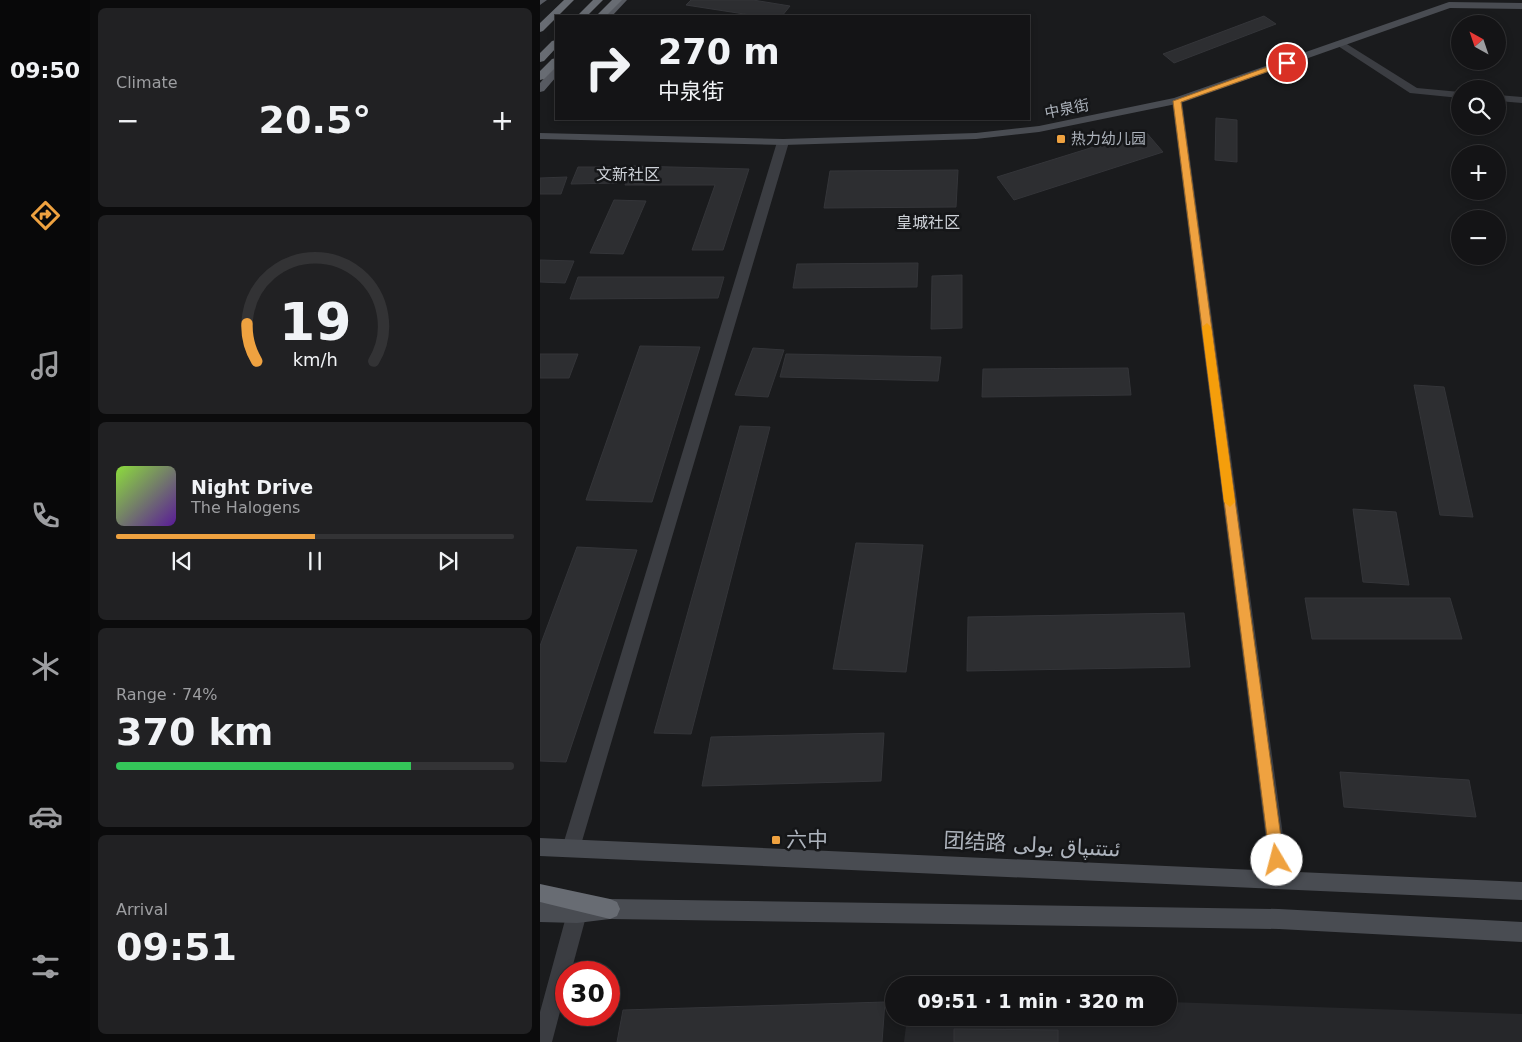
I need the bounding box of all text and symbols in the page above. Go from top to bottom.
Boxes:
north arrow [1451,15,1506,70]
map controls [1451,15,1506,265]
text: 270 m [658,32,780,72]
icon: right [575,35,640,100]
pin [1266,42,1308,84]
icon: arrive [1273,49,1301,77]
text: 09:50 [10,58,80,83]
text: Climate [116,73,178,92]
text: 中泉街 [658,79,724,104]
button: search [1451,80,1506,135]
street label: 中泉街 [1043,96,1091,122]
text: 20.5° [259,98,371,142]
text: − [116,104,139,137]
text: + [491,104,514,137]
place label: 热力幼儿园 [1071,130,1146,148]
marker: 热力幼儿园 [1055,133,1067,145]
button: + [1451,145,1506,200]
district label: 文新社区 [596,165,660,184]
icon: directions [28,198,63,233]
button: − [1451,210,1506,265]
district label: 皇城社区 [896,213,960,232]
text: 19 [279,292,351,352]
icon: music [28,348,63,383]
text: km/h [292,349,338,370]
text: Night Drive [191,476,313,498]
icon: phone [28,498,63,533]
text: The Halogens [191,498,300,517]
icon: previous [168,547,196,575]
icon: pause [301,547,329,575]
icon: next [434,547,462,575]
icon: climate [28,649,63,684]
text: Range · 74% [116,685,218,704]
text: 370 km [116,710,273,754]
icon: car [28,799,63,834]
place label: 六中 [786,828,828,852]
street label: 团结路 ئىتتىپاق يولى [943,828,1121,862]
position arrow [1250,833,1302,885]
marker: 六中 [770,834,782,846]
text: Arrival [116,900,168,919]
text: 09:51 [116,925,237,969]
icon: filters [28,949,63,984]
speed limit sign: 30 [555,961,620,1026]
text: 09:51 · 1 min · 320 m [917,990,1145,1012]

